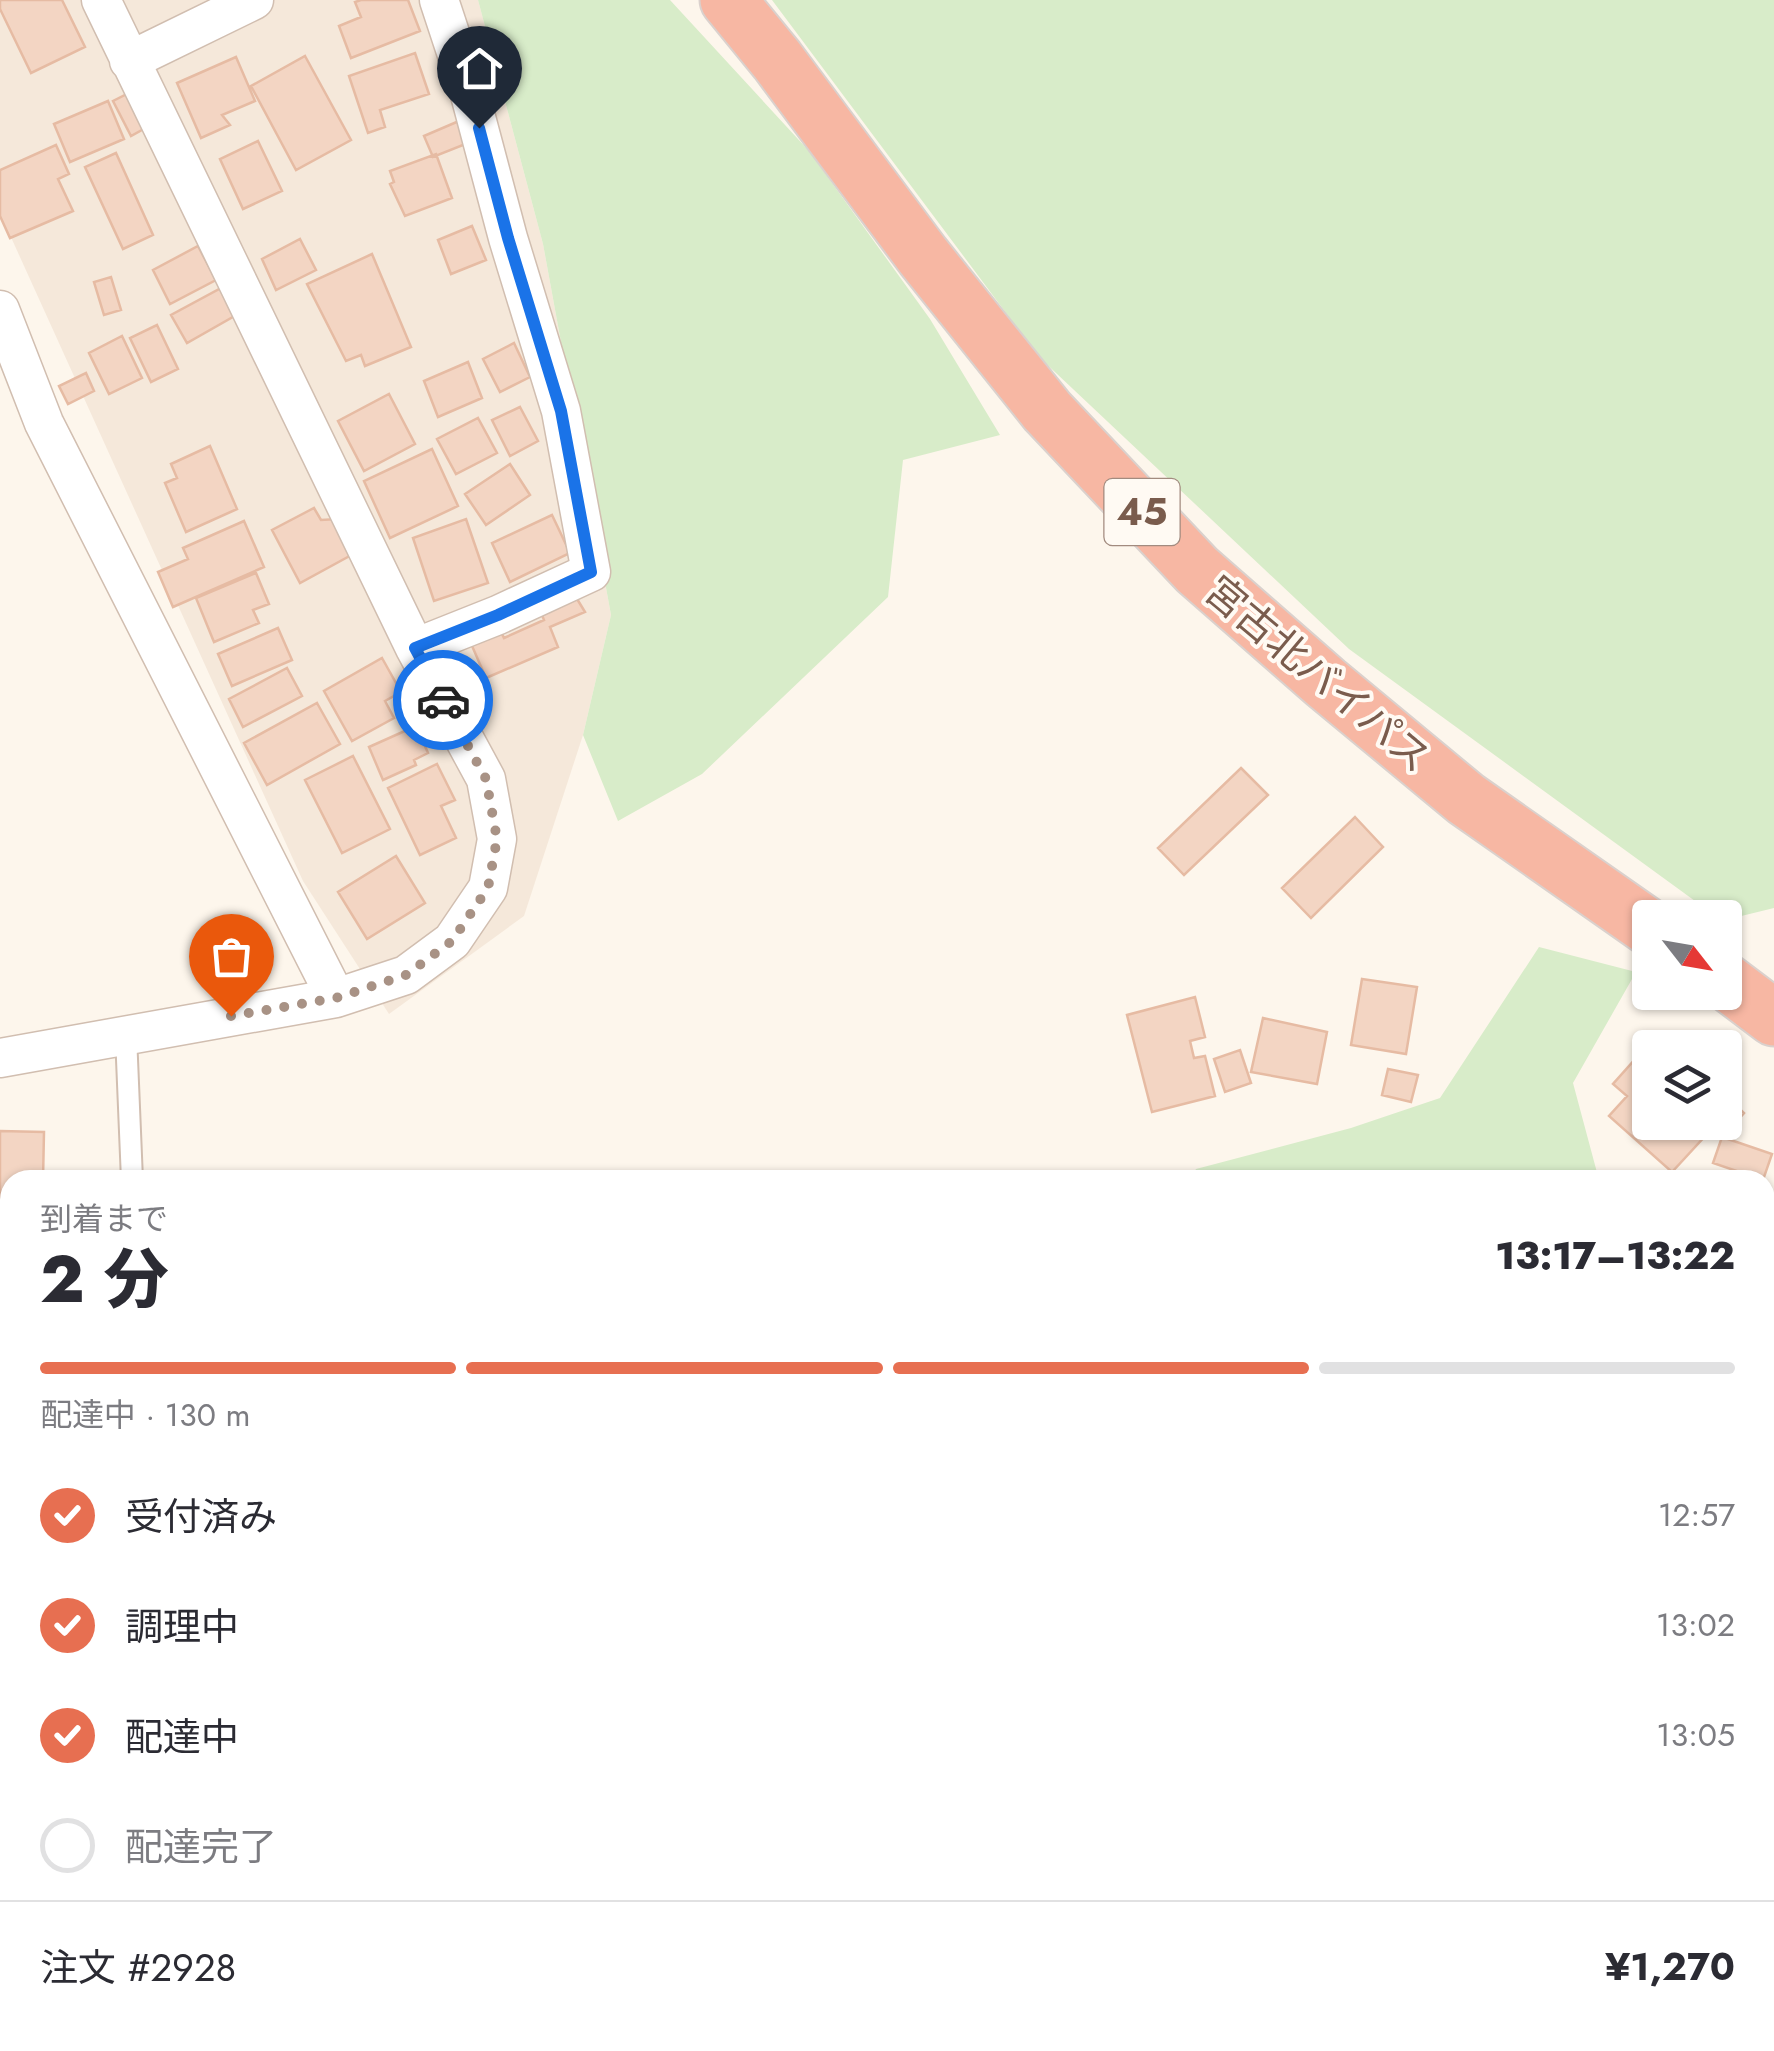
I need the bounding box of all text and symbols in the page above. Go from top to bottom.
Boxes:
pin [437,26,522,129]
icon: home [452,41,507,96]
road number: 45 [1104,479,1180,545]
street label: 宮古北バイパス [1192,562,1444,786]
courier [393,650,493,750]
icon: car [416,673,471,728]
north arrow [1632,900,1742,1010]
map controls [1632,900,1742,1140]
pin [189,914,274,1017]
icon: bag [204,929,259,984]
button: layers [1632,1030,1742,1140]
text: 到着まで [40,1196,168,1242]
text: 13:17–13:22 [1495,1228,1735,1283]
text: 2 分 [40,1232,169,1326]
text: 配達中 · 130 m [40,1392,250,1438]
icon: check [40,1488,95,1543]
text: 受付済み [125,1489,277,1544]
text: 12:57 [1658,1492,1735,1538]
icon: check [40,1598,95,1653]
text: 調理中 [125,1599,239,1654]
text: 13:02 [1656,1602,1735,1648]
icon: check [40,1708,95,1763]
text: 配達中 [125,1709,239,1764]
text: 13:05 [1656,1712,1735,1758]
text: 配達完了 [125,1819,277,1874]
text: ¥1,270 [1605,1939,1735,1994]
text: 注文 #2928 [40,1940,236,1995]

